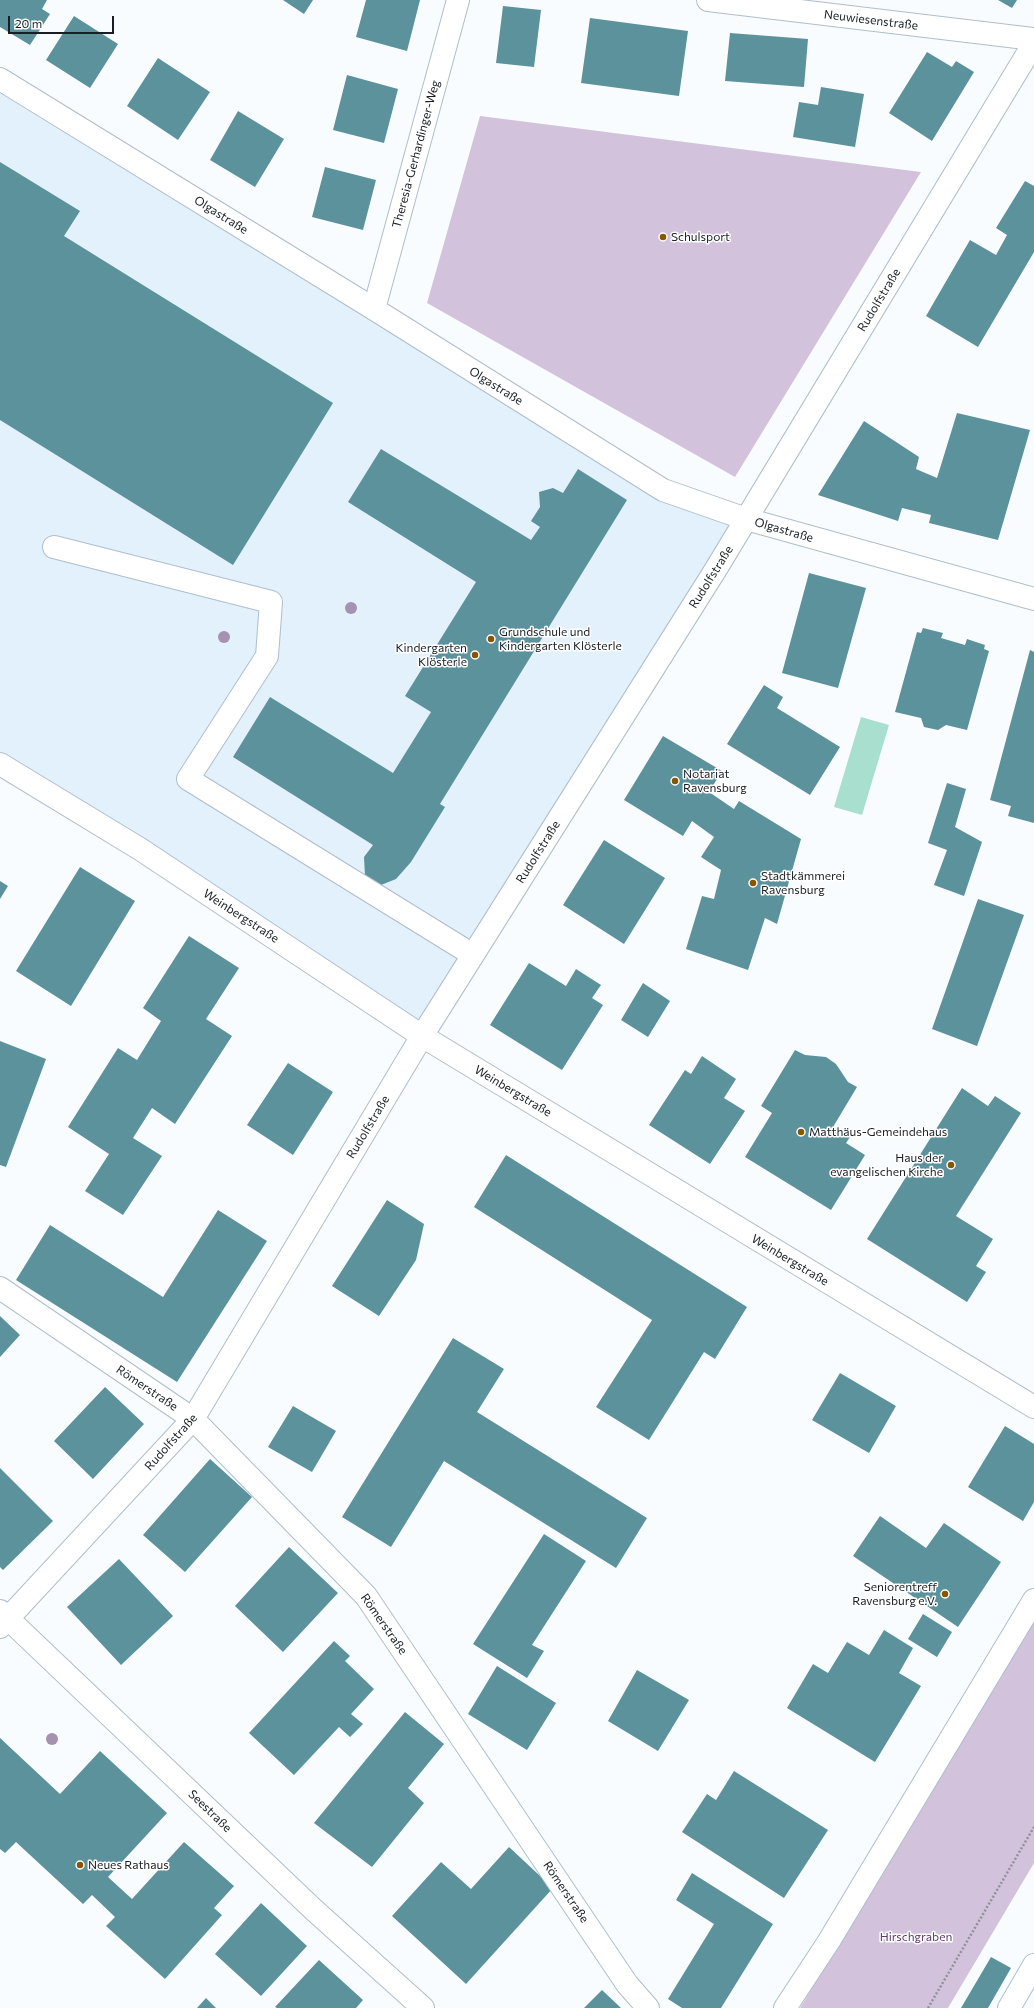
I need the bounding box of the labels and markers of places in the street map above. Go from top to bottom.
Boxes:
place label: Schulsport [671,230,730,244]
marker: Schulsport [658,232,668,242]
place label: Grundschule und Kindergarten Klösterle [499,625,622,653]
marker: Grundschule und Kindergarten Klösterle [486,634,496,644]
place label: Kindergarten Klösterle [395,641,467,669]
marker: Kindergarten Klösterle [470,650,480,660]
place label: Notariat Ravensburg [683,767,747,795]
marker: Notariat Ravensburg [670,776,680,786]
place label: Stadtkämmerei Ravensburg [761,869,845,897]
marker: Stadtkämmerei Ravensburg [748,878,758,888]
place label: Matthäus-Gemeindehaus [809,1125,947,1139]
marker: Matthäus-Gemeindehaus [796,1127,806,1137]
place label: Haus der evangelischen Kirche [830,1151,943,1179]
marker: Haus der evangelischen Kirche [946,1160,956,1170]
place label: Seniorentreff Ravensburg e.V. [852,1580,937,1608]
marker: Seniorentreff Ravensburg e.V. [940,1589,950,1599]
place label: Neues Rathaus [88,1858,169,1872]
marker: Neues Rathaus [75,1860,85,1870]

